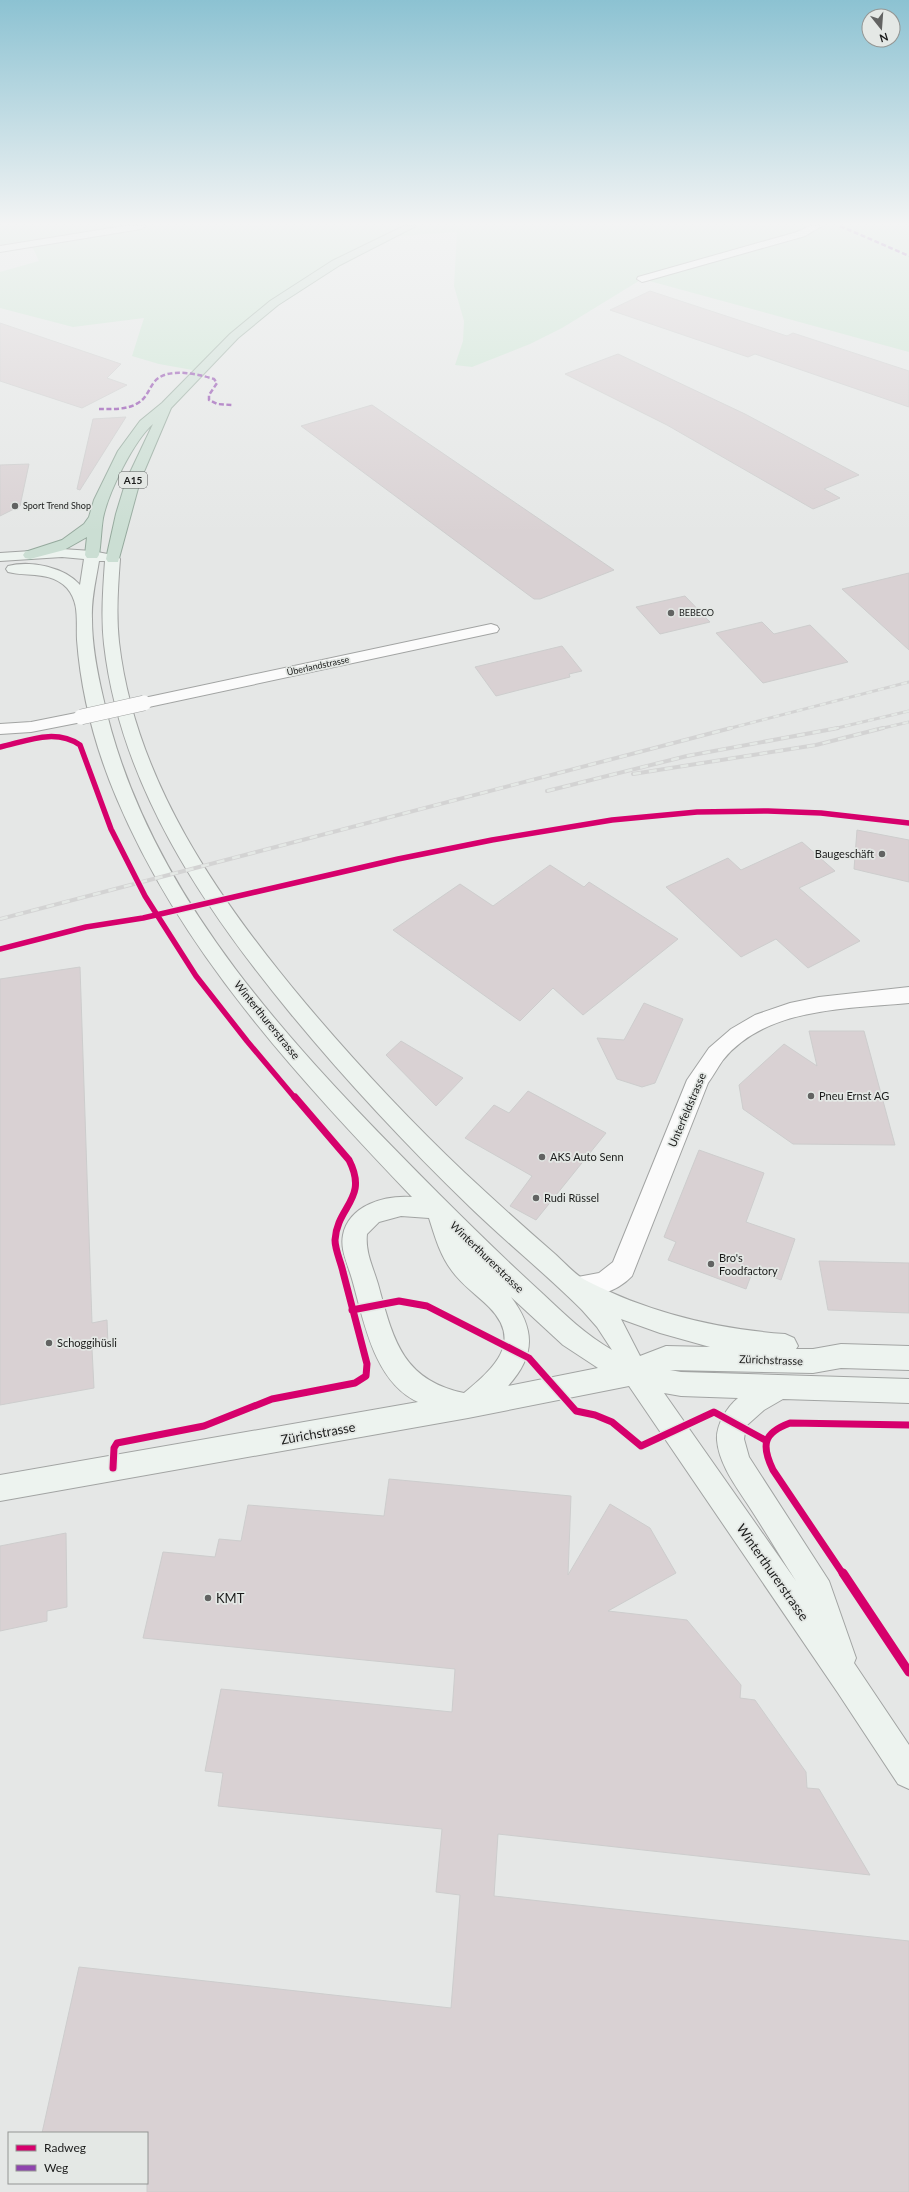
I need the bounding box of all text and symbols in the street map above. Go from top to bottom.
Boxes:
north arrow [861,8,901,48]
text: N [878,31,890,45]
road number: A15 [119,472,147,488]
place label: Sport Trend Shop [23,500,91,511]
marker: Sport Trend Shop [10,501,20,511]
place label: BEBECO [679,607,714,618]
marker: BEBECO [666,608,676,618]
street label: Überlandstrasse [286,653,350,678]
place label: Baugeschäft [815,847,874,860]
marker: Baugeschäft [877,849,887,859]
street label: Winterthurerstrasse [232,978,303,1062]
street label: Unterfeldstrasse [665,1071,708,1149]
place label: Pneu Ernst AG [819,1089,889,1102]
marker: Pneu Ernst AG [806,1091,816,1101]
place label: AKS Auto Senn [550,1150,624,1163]
marker: AKS Auto Senn [537,1152,547,1162]
place label: Rudi Rüssel [544,1191,599,1204]
marker: Rudi Rüssel [531,1193,541,1203]
street label: Winterthurerstrasse [448,1218,527,1295]
place label: Bro's Foodfactory [719,1251,778,1277]
marker: Bro's Foodfactory [706,1259,716,1269]
place label: Schoggihüsli [57,1336,117,1349]
marker: Schoggihüsli [44,1338,54,1348]
street label: Zürichstrasse [739,1352,803,1367]
street label: Zürichstrasse [279,1419,357,1447]
street label: Winterthurerstrasse [734,1520,812,1624]
place label: KMT [216,1590,245,1606]
marker: KMT [203,1593,213,1603]
legend [8,2132,148,2184]
text: Radweg [44,2140,86,2155]
text: Weg [44,2160,68,2175]

